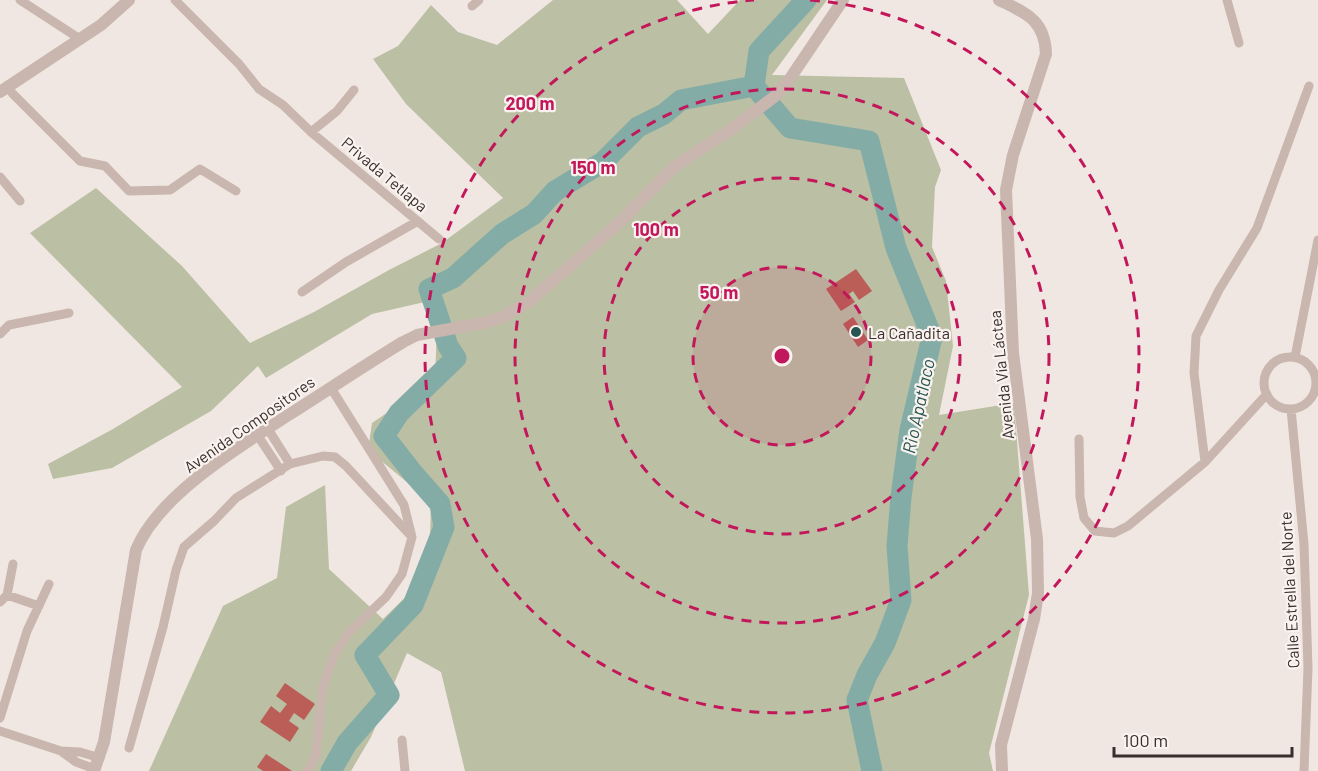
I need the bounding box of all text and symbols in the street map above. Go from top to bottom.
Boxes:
text: 200 m [505,92,555,114]
street label: Privada Tetlapa [338,133,432,215]
text: 150 m [571,156,615,178]
text: 100 m [633,218,679,240]
text: 50 m [700,281,738,303]
street label: Avenida Vía Láctea [985,309,1017,441]
place label: La Cañadita [868,323,950,342]
marker: La Cañadita [849,325,863,339]
centre of rings [772,346,792,366]
water label: Rio Apatlaco [897,357,939,455]
street label: Avenida Compositores [180,372,318,476]
street label: Calle Estrella del Norte [1275,511,1303,669]
scale bar [1114,720,1292,758]
text: 100 m [1123,729,1168,751]

